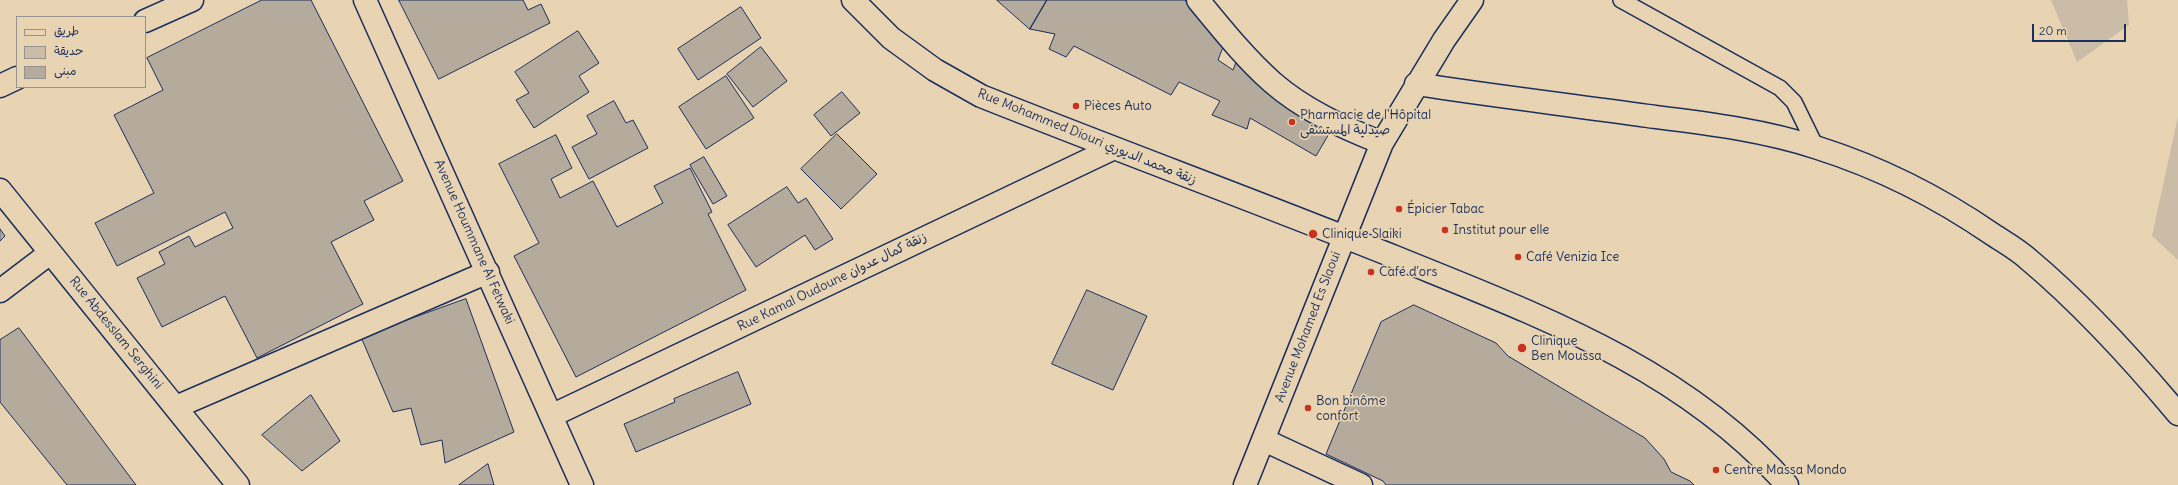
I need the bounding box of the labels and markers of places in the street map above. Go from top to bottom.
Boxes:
place label: Pièces Auto [1084,98,1152,114]
marker: Pièces Auto [1071,101,1081,111]
place label: Pharmacie de l'Hôpital صيدلية المستشفى [1300,107,1431,138]
marker: Pharmacie de l'Hôpital صيدلية المستشفى [1287,117,1297,127]
place label: Épicier Tabac [1407,201,1484,217]
marker: Épicier Tabac [1394,204,1404,214]
place label: Institut pour elle [1453,222,1549,238]
marker: Institut pour elle [1440,225,1450,235]
place label: Clinique Slaiki [1322,226,1402,242]
marker: Clinique Slaiki [1307,228,1319,240]
place label: Café Venizia Ice [1526,249,1619,265]
marker: Café Venizia Ice [1513,252,1523,262]
place label: Café d'ors [1379,264,1437,280]
marker: Café d'ors [1366,267,1376,277]
place label: Clinique Ben Moussa [1531,333,1602,364]
marker: Clinique Ben Moussa [1516,342,1528,354]
place label: Bon binôme confort [1316,393,1386,424]
marker: Bon binôme confort [1303,403,1313,413]
place label: Centre Massa Mondo [1724,462,1846,478]
marker: Centre Massa Mondo [1711,465,1721,475]

